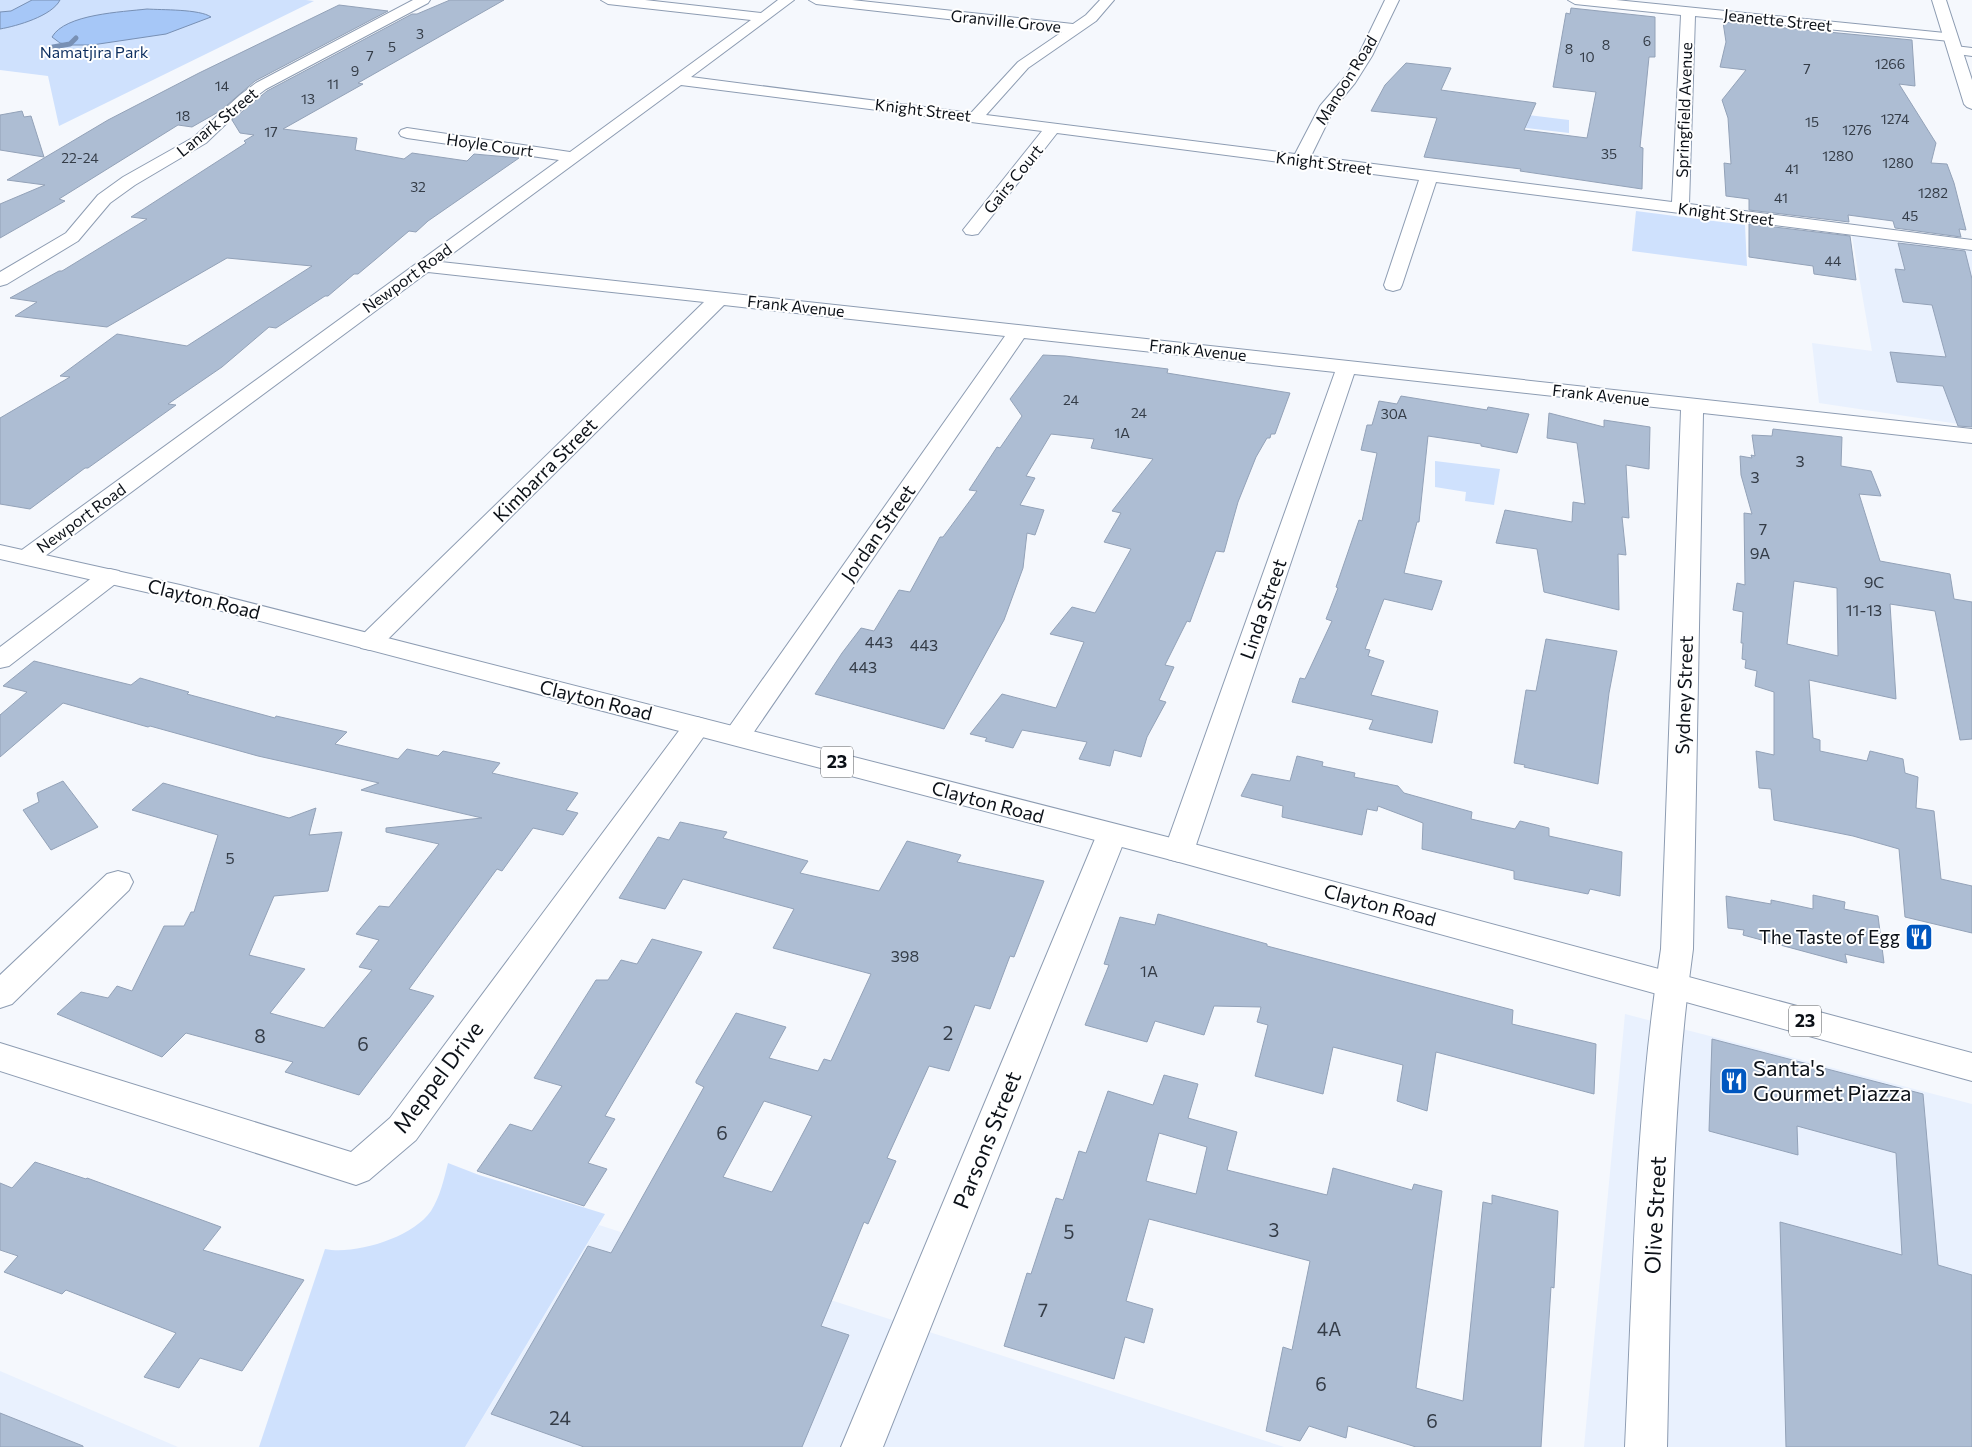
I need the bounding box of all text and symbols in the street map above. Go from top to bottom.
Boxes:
street label: Jeanette Street [1723,4,1834,35]
street label: Granville Grove [950,5,1062,36]
house number: 3 [416,25,424,42]
street label: Manoon Road [1311,32,1381,128]
house number: 6 [1643,32,1651,49]
house number: 8 [1602,36,1610,53]
house number: 5 [388,38,396,55]
house number: 8 [1565,40,1573,57]
park label: Namatjira Park [40,42,149,61]
street label: Springfield Avenue [1672,42,1695,178]
house number: 7 [366,47,374,64]
house number: 10 [1579,48,1595,65]
house number: 1266 [1875,55,1905,72]
house number: 7 [1803,60,1811,77]
house number: 9 [351,62,359,79]
house number: 11 [327,75,339,92]
house number: 14 [215,77,230,94]
street label: Lanark Street [172,83,261,160]
house number: 13 [301,90,315,107]
street label: Knight Street [874,94,973,125]
house number: 18 [176,107,190,124]
house number: 1274 [1881,110,1910,127]
house number: 15 [1805,113,1819,130]
house number: 1276 [1842,121,1872,138]
house number: 17 [264,123,278,140]
street label: Hoyle Court [445,129,535,160]
street label: Gairs Court [979,140,1046,217]
house number: 35 [1601,145,1617,162]
street label: Knight Street [1275,147,1374,178]
house number: 1280 [1822,147,1854,164]
house number: 22-24 [61,149,99,166]
house number: 1280 [1882,154,1914,171]
house number: 41 [1785,160,1799,177]
house number: 32 [410,178,426,195]
house number: 1282 [1918,184,1948,201]
house number: 41 [1774,189,1788,206]
street label: Knight Street [1677,198,1776,229]
house number: 45 [1902,207,1918,224]
street label: Newport Road [358,239,455,316]
house number: 44 [1825,252,1842,269]
street label: Frank Avenue [746,291,846,320]
street label: Frank Avenue [1148,335,1248,364]
street label: Frank Avenue [1551,380,1651,409]
house number: 24 [1063,391,1080,408]
house number: 24 [1131,404,1148,421]
house number: 30A [1381,405,1408,422]
street label: Kimbarra Street [488,413,602,526]
house number: 1A [1114,424,1130,441]
house number: 3 [1795,451,1805,470]
house number: 3 [1750,467,1760,486]
street label: Newport Road [32,479,129,556]
street label: Jordan Street [836,480,920,586]
house number: 7 [1759,519,1767,538]
house number: 9A [1750,543,1770,562]
street label: Linda Street [1235,555,1291,662]
house number: 9C [1864,572,1884,591]
street label: Clayton Road [145,573,263,624]
house number: 11-13 [1846,600,1882,619]
house number: 443 [865,632,893,651]
house number: 443 [910,635,938,654]
street label: Sydney Street [1670,635,1697,755]
house number: 443 [849,657,877,676]
street label: Clayton Road [537,674,655,725]
road number: 23 [821,746,853,778]
street label: Clayton Road [929,775,1047,828]
house number: 5 [225,848,235,867]
street label: Clayton Road [1321,878,1439,931]
restaurant icon: The Taste of Egg [1904,922,1934,952]
place label: The Taste of Egg [1759,925,1900,948]
house number: 398 [891,946,919,965]
house number: 1A [1140,961,1158,980]
road number: 23 [1789,1006,1821,1036]
street label: Meppel Drive [387,1015,488,1138]
house number: 2 [943,1021,953,1044]
house number: 8 [254,1024,266,1047]
house number: 6 [357,1032,369,1055]
place label: Santa's Gourmet Piazza [1753,1054,1912,1106]
restaurant icon: Santa's Gourmet Piazza [1719,1066,1749,1096]
street label: Parsons Street [947,1067,1026,1213]
house number: 6 [716,1121,728,1144]
street label: Olive Street [1638,1155,1671,1275]
house number: 3 [1269,1218,1279,1241]
house number: 5 [1064,1220,1074,1243]
house number: 7 [1038,1298,1048,1321]
house number: 4A [1317,1317,1341,1340]
house number: 6 [1315,1372,1327,1395]
house number: 24 [549,1406,571,1429]
house number: 6 [1426,1409,1438,1432]

